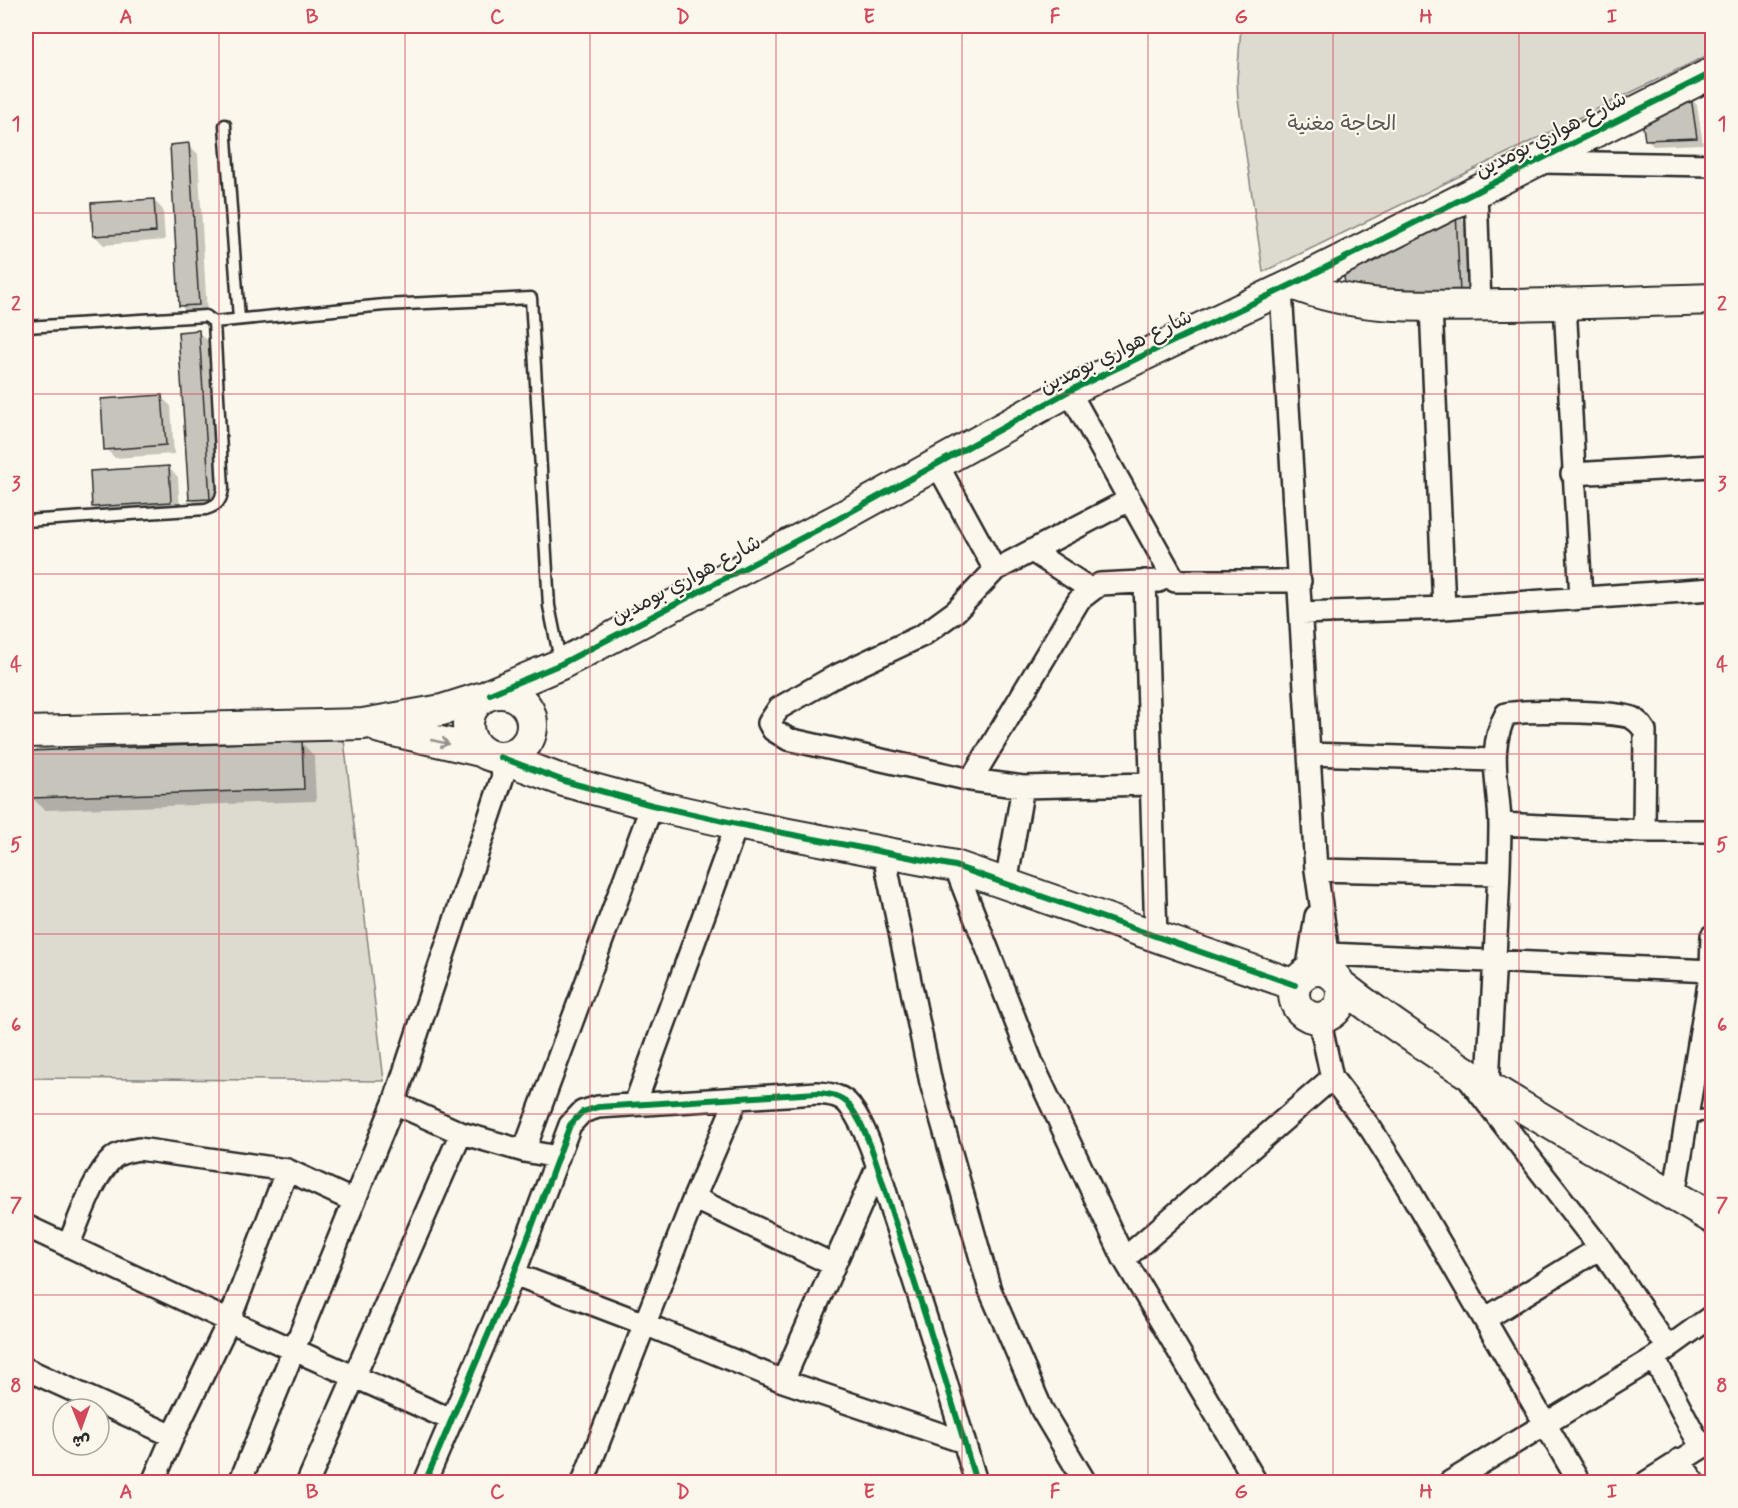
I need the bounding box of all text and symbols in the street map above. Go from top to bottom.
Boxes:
text: A [119,4,133,31]
text: B [306,4,319,31]
text: C [490,4,505,31]
text: D [676,4,690,31]
text: E [863,4,875,31]
text: F [1050,4,1061,31]
text: G [1234,4,1248,31]
text: H [1419,4,1433,31]
text: I [1607,4,1617,31]
street label: شارع هواري بومدين [1470,85,1632,185]
park label: الحاجة مغنية [1288,110,1396,138]
text: 1 [12,111,20,138]
text: 1 [1718,111,1726,138]
text: 2 [11,291,21,318]
text: 2 [1717,291,1727,318]
street label: شارع هواري بومدين [1035,303,1197,401]
text: 3 [11,471,21,498]
text: 3 [1717,471,1727,498]
street label: شارع هواري بومدين [606,528,766,632]
text: 4 [10,652,22,679]
text: 4 [1716,652,1728,679]
one-way arrow [431,736,450,748]
text: 5 [10,832,22,859]
text: 5 [1716,832,1728,859]
text: 6 [11,1012,21,1039]
text: 6 [1717,1012,1727,1039]
text: 7 [10,1192,22,1219]
text: 7 [1716,1192,1728,1219]
text: 8 [10,1373,22,1400]
text: 8 [1716,1373,1728,1400]
north arrow [51,1397,111,1457]
text: ش [72,1430,90,1451]
text: A [119,1479,133,1506]
text: B [306,1479,319,1506]
text: C [490,1479,505,1506]
text: D [676,1479,690,1506]
text: E [863,1479,875,1506]
text: F [1050,1479,1061,1506]
text: G [1234,1479,1248,1506]
text: H [1419,1479,1433,1506]
text: I [1607,1479,1617,1506]

